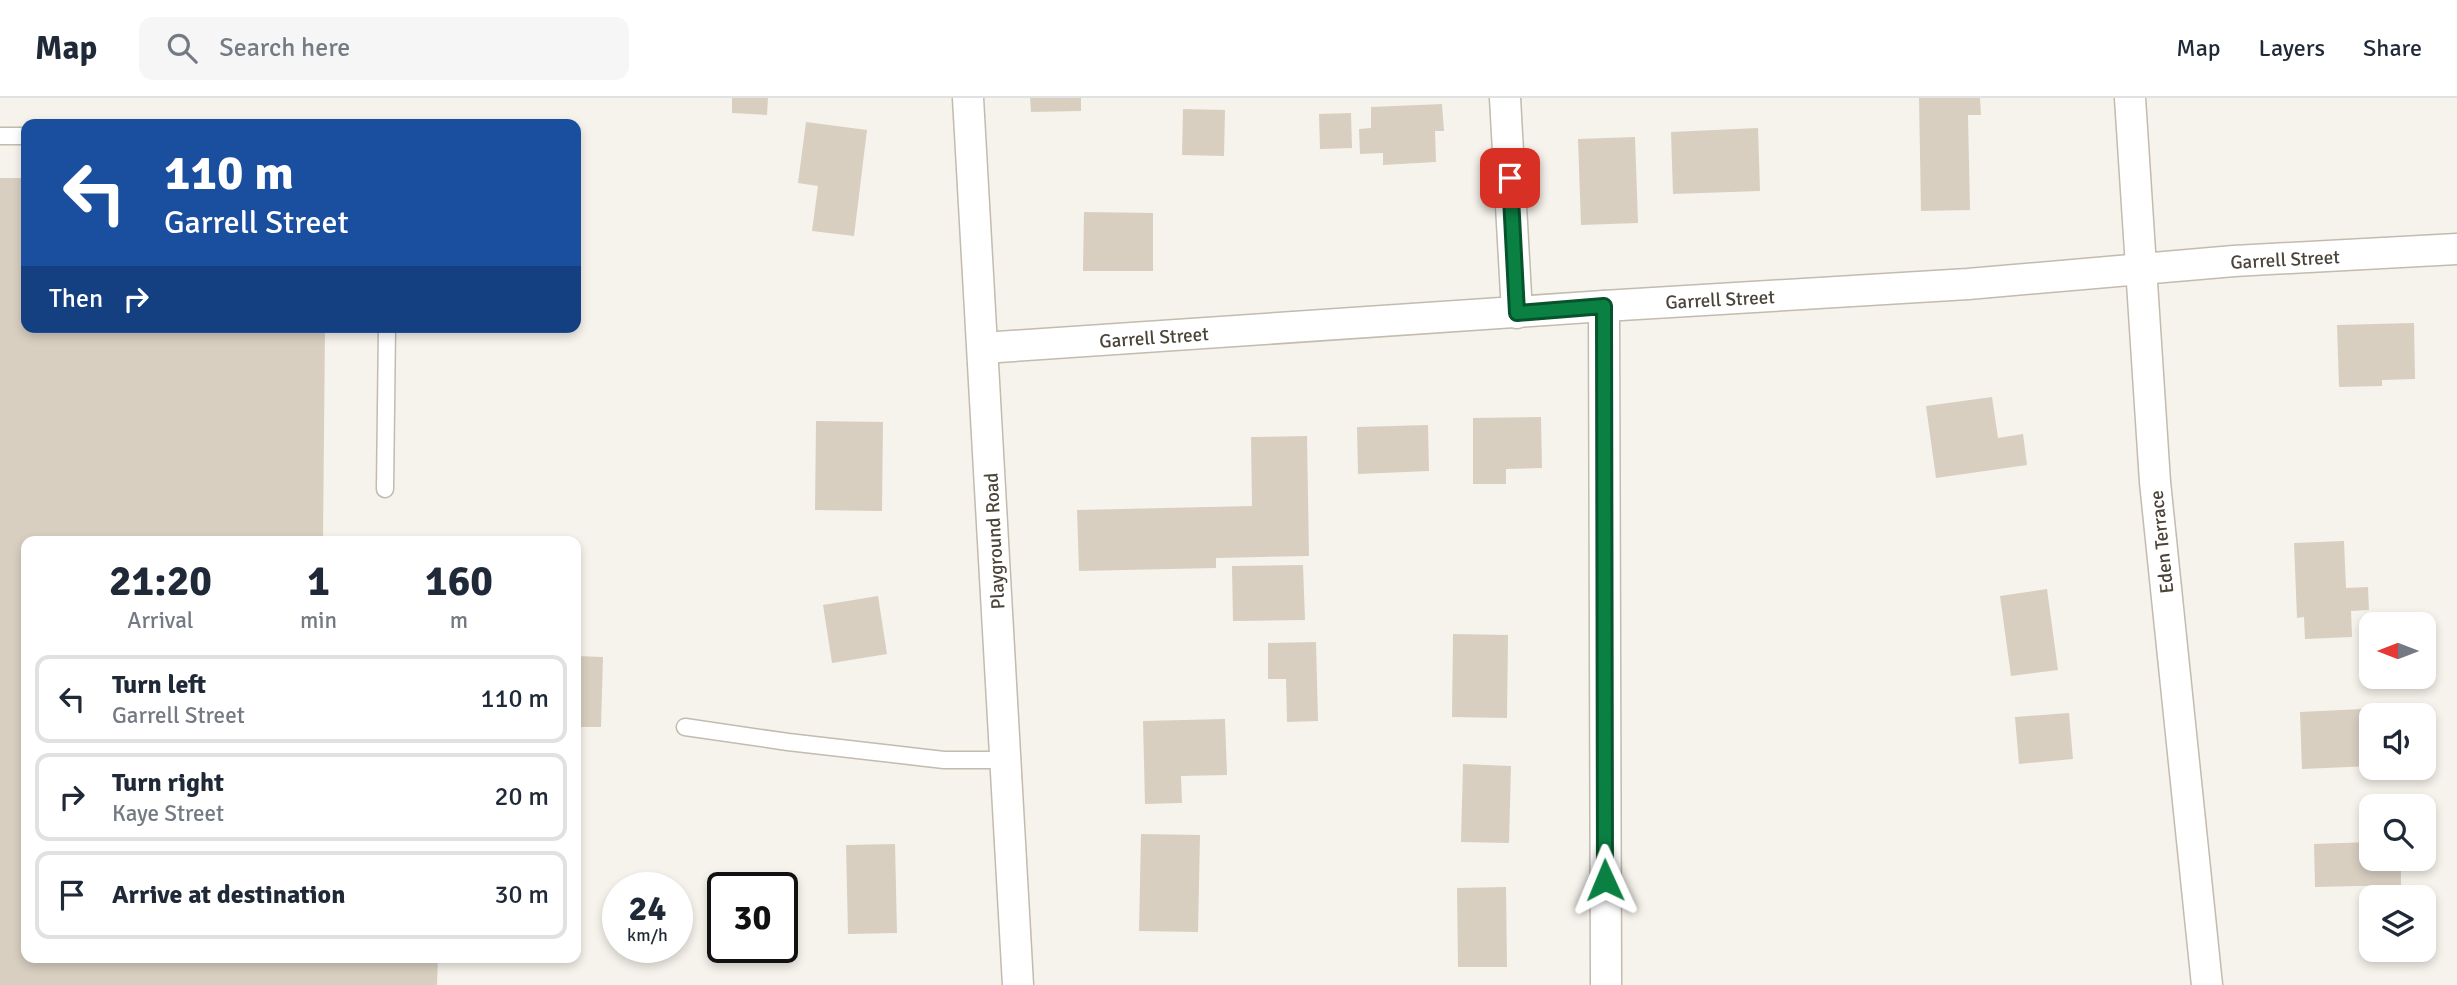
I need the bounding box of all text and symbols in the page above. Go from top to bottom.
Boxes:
search box [139,17,629,80]
text: Map [35,28,97,69]
icon: search [163,29,201,67]
text: Search here [219,32,350,64]
text: Map [2176,33,2221,63]
text: Layers [2259,33,2325,63]
text: Share [2363,33,2422,63]
text: 110 m [164,143,294,203]
icon: left [49,147,140,238]
pin [1480,148,1540,208]
icon: arrive [1491,159,1529,197]
text: Garrell Street [164,203,349,242]
street label: Garrell Street [2230,245,2341,275]
icon: right [117,280,155,318]
text: Then [49,283,103,315]
street label: Garrell Street [1665,285,1776,315]
street label: Garrell Street [1099,322,1210,354]
street label: Playground Road [979,472,1011,610]
street label: Eden Terrace [2145,489,2179,595]
text: 21:20 [109,556,212,607]
text: 1 [307,556,330,607]
text: 160 [425,556,493,607]
text: Arrival [127,606,194,635]
text: min [300,606,337,635]
text: m [450,606,468,635]
north arrow [2359,612,2436,690]
map controls [2359,612,2436,962]
text: Turn left [112,669,206,701]
icon: left [53,680,91,718]
text: 110 m [480,683,549,715]
text: Garrell Street [112,701,245,730]
button: sound [2359,703,2436,780]
text: Turn right [112,767,224,799]
icon: right [53,778,91,816]
text: 20 m [494,781,549,813]
button: search [2359,794,2436,871]
text: Kaye Street [112,799,224,828]
position arrow [1568,843,1642,917]
speed limit sign: 30 [707,872,798,963]
icon: arrive [53,876,91,914]
text: Arrive at destination [112,879,345,911]
text: 30 m [494,879,549,911]
button: layers [2359,885,2436,962]
text: 24 [629,887,666,930]
text: km/h [627,924,668,946]

